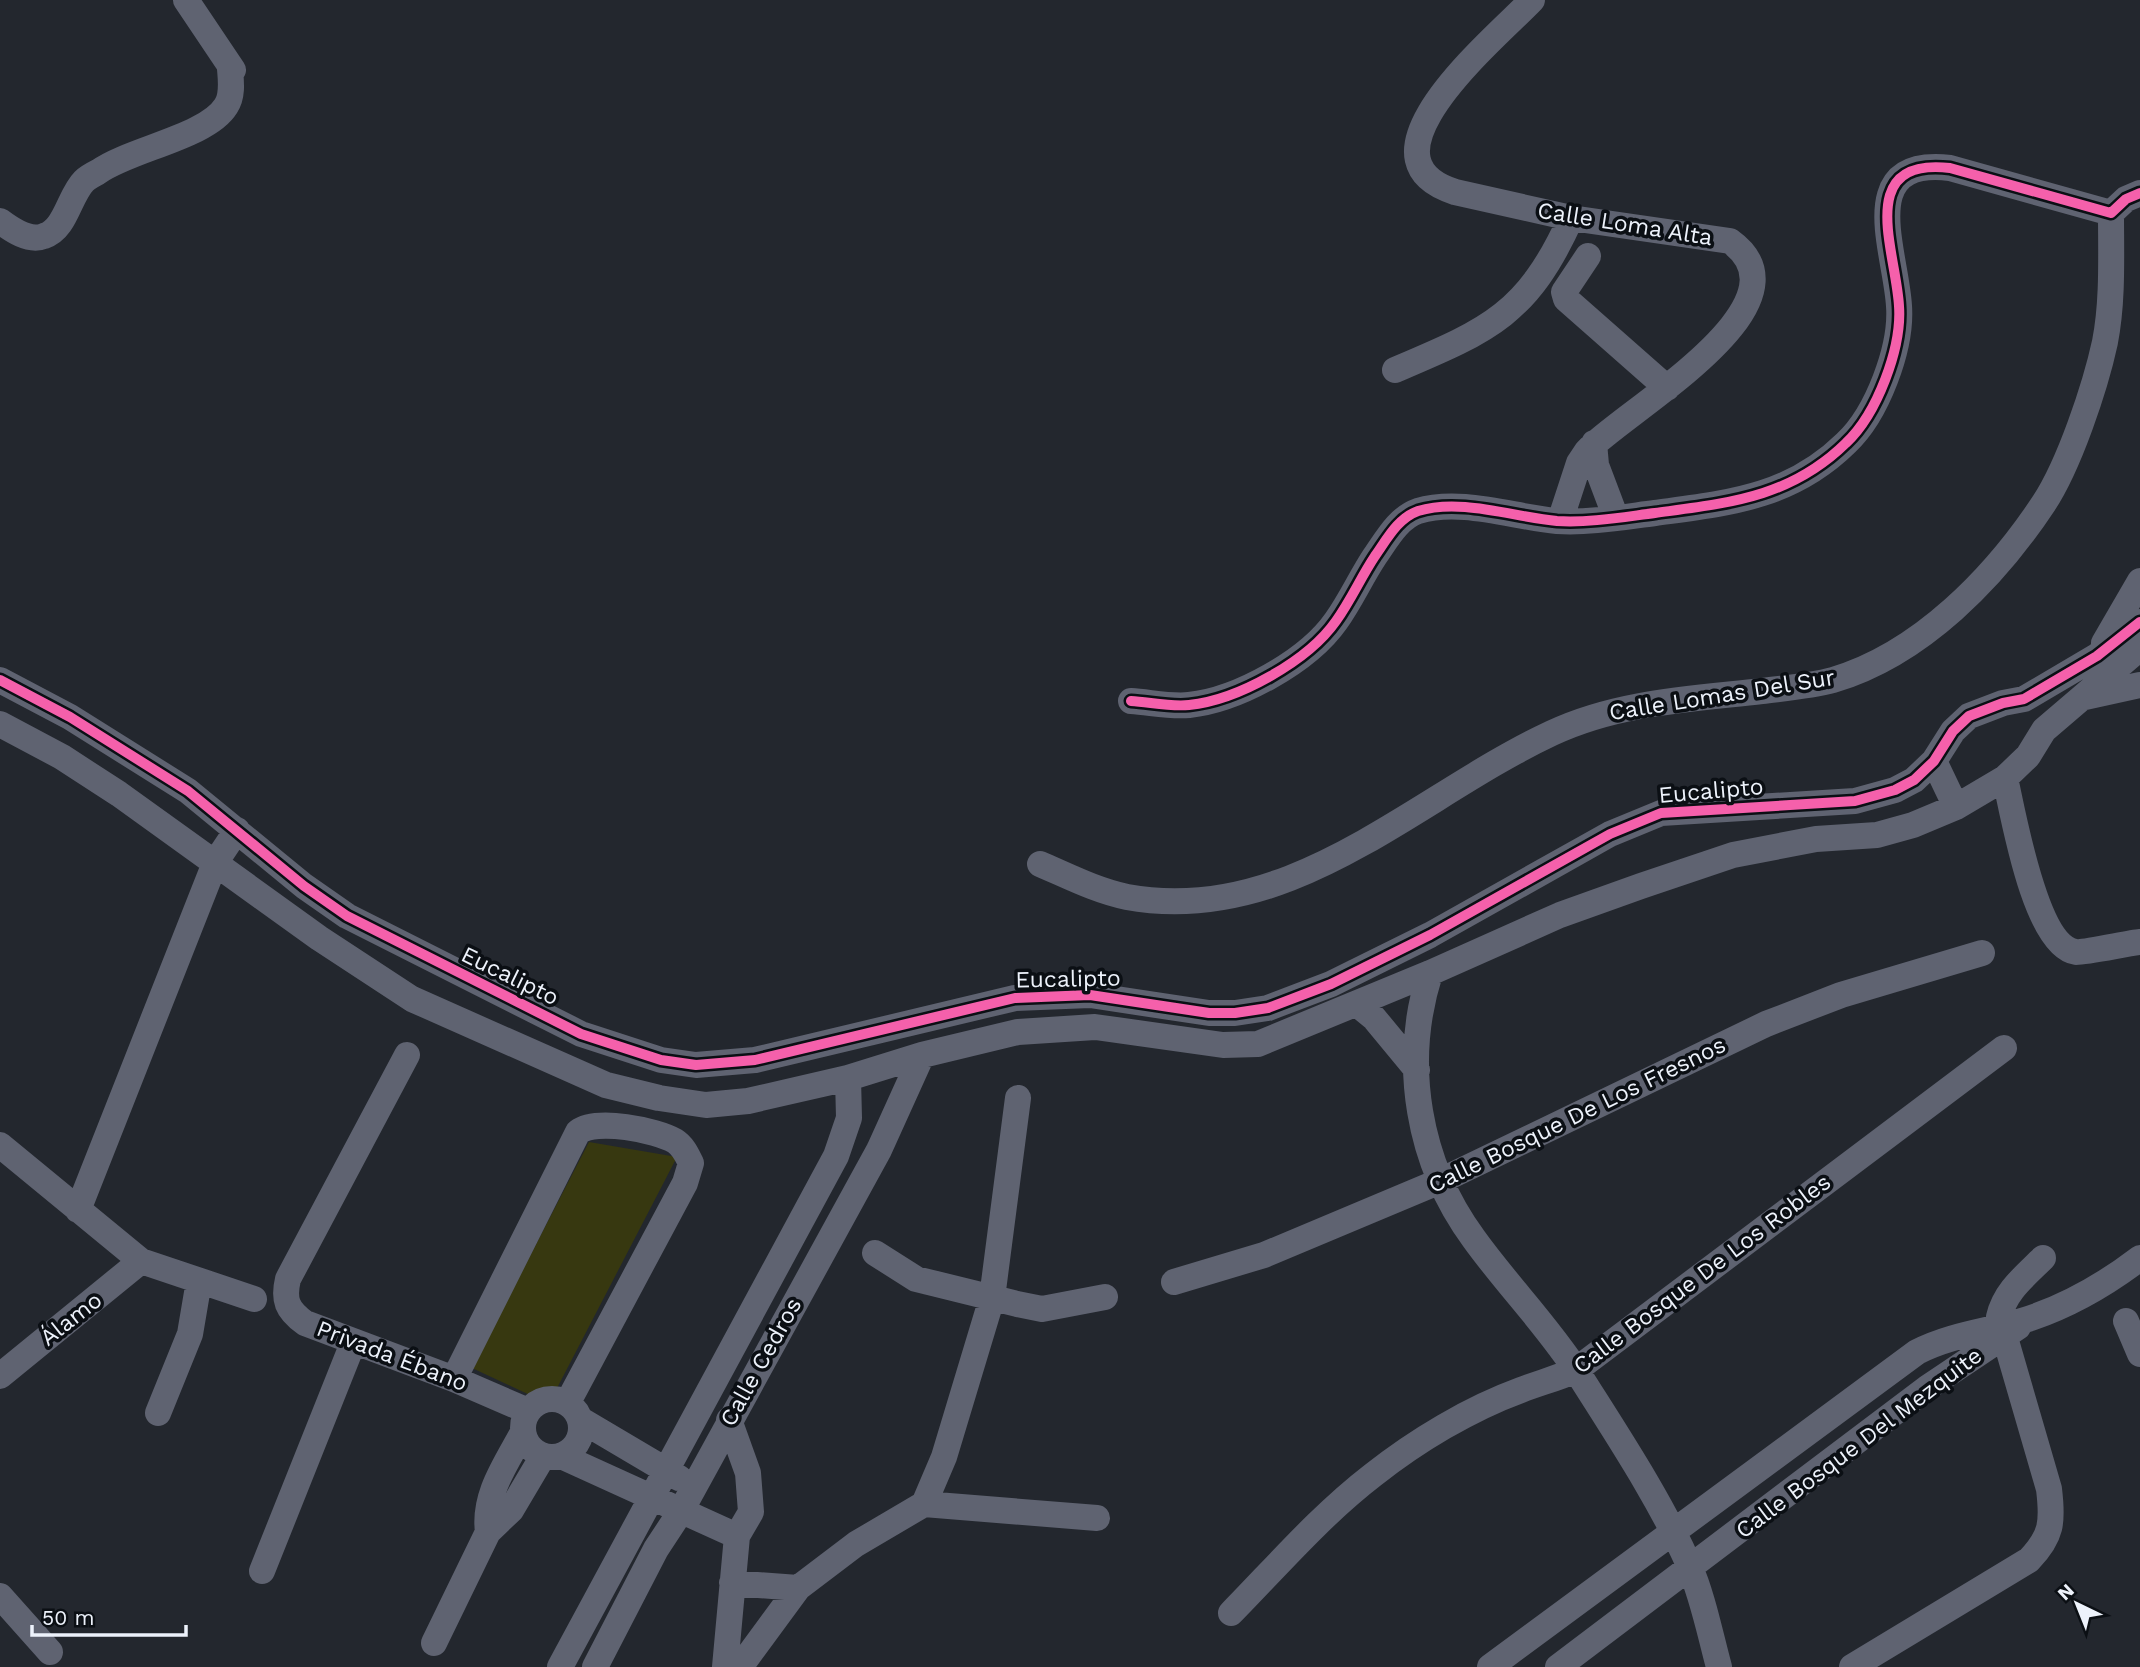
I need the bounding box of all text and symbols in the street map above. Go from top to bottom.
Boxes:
street label: Calle Loma Alta [1536,197,1714,251]
street label: Calle Lomas Del Sur [1607,664,1837,726]
street label: Eucalipto [1657,773,1765,809]
street label: Eucalipto [457,941,563,1011]
street label: Eucalipto [1015,965,1121,993]
street label: Calle Bosque De Los Fresnos [1424,1031,1730,1199]
street label: Calle Bosque De Los Robles [1568,1168,1836,1380]
street label: Álamo [35,1287,107,1351]
street label: Calle Cedros [715,1293,807,1431]
street label: Privada Ébano [313,1315,471,1397]
street label: Calle Bosque Del Mezquite [1731,1342,1987,1544]
north arrow [2042,1569,2112,1639]
text: N [2053,1579,2079,1605]
scale bar [32,1594,186,1638]
text: 50 m [42,1605,94,1630]

